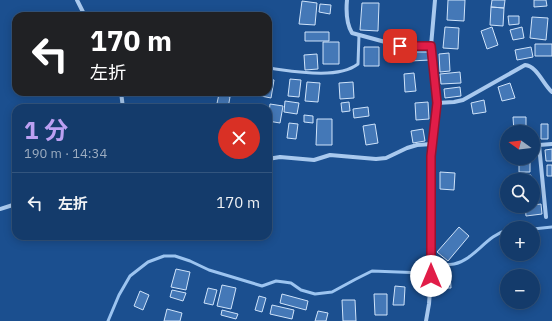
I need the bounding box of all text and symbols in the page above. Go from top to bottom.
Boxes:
text: 170 m [90,22,172,59]
icon: left [24,28,76,80]
pin [383,29,417,63]
icon: arrive [389,35,411,57]
text: 左折 [90,61,126,84]
text: 1 分 [24,114,68,146]
button: close [218,117,260,159]
north arrow [500,125,540,165]
map controls [500,125,540,309]
text: 190 m · 14:34 [24,145,107,162]
button: search [500,173,540,213]
icon: left [24,192,46,214]
text: 170 m [216,193,260,212]
text: 左折 [58,194,88,213]
button: + [500,221,540,261]
position arrow [410,255,452,297]
button: − [500,269,540,309]

